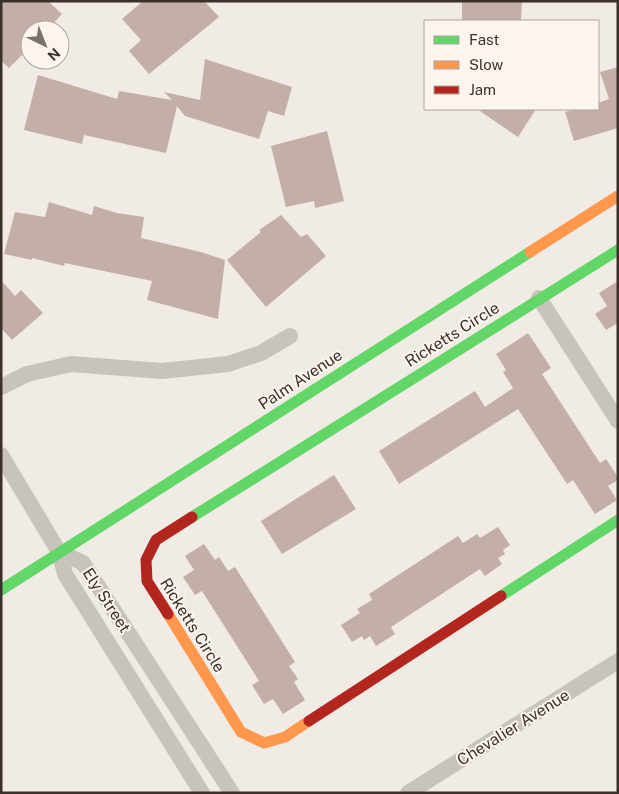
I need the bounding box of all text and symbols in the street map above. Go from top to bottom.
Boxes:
north arrow [20,20,70,70]
legend [424,20,599,110]
text: Fast [469,31,499,48]
text: N [44,45,63,64]
text: Slow [469,56,504,73]
text: Jam [469,81,496,98]
street label: Ricketts Circle [402,298,503,371]
street label: Palm Avenue [255,345,346,414]
street label: Ely Street [79,564,135,636]
street label: Ricketts Circle [156,575,229,676]
street label: Chevalier Avenue [454,685,573,770]

